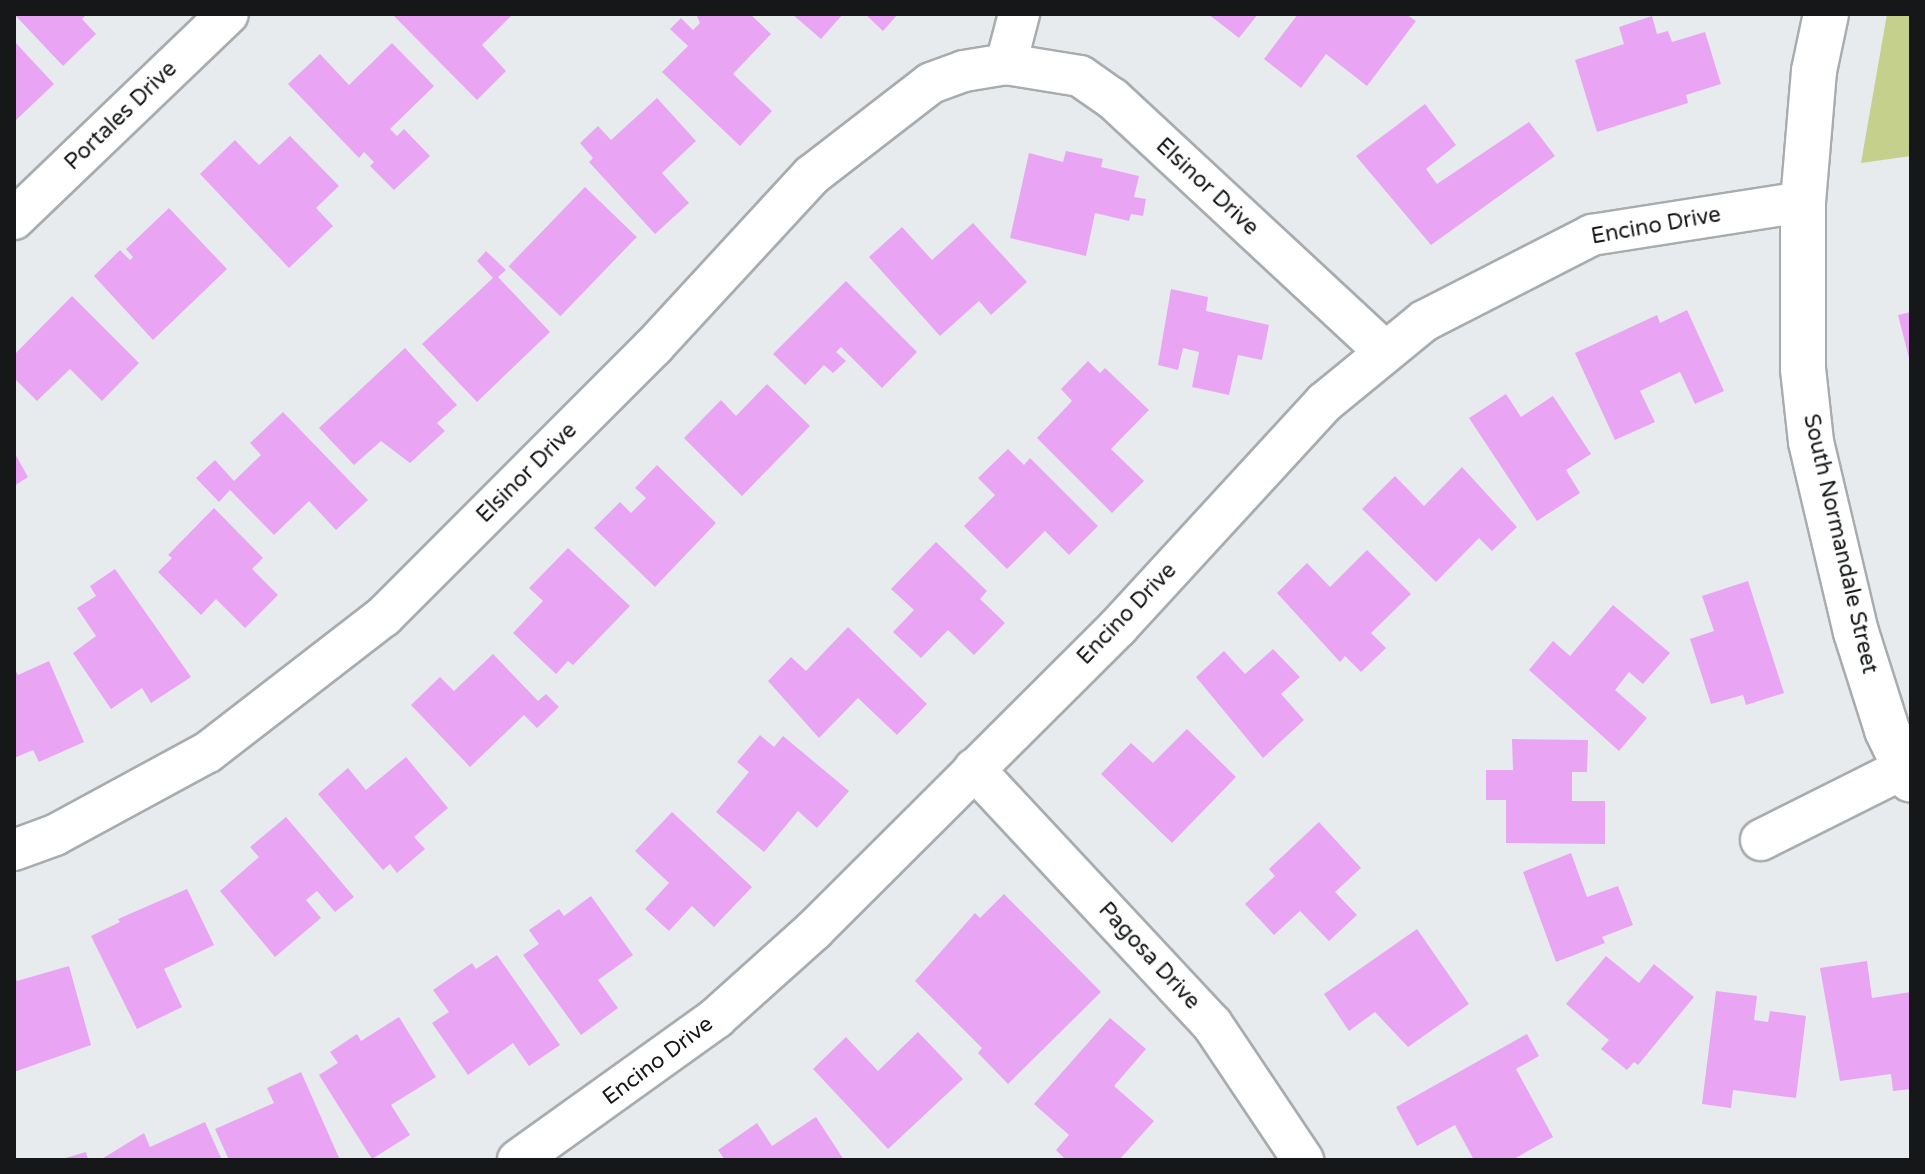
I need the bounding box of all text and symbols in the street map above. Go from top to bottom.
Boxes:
street label: Portales Drive [60,56,182,176]
street label: Elsinor Drive [1150,133,1264,241]
street label: Encino Drive [1589,202,1723,250]
street label: South Normandale Street [1797,412,1883,676]
street label: Elsinor Drive [471,417,583,529]
street label: Encino Drive [1072,558,1182,670]
street label: Pagosa Drive [1093,897,1205,1015]
street label: Encino Drive [598,1011,718,1111]

